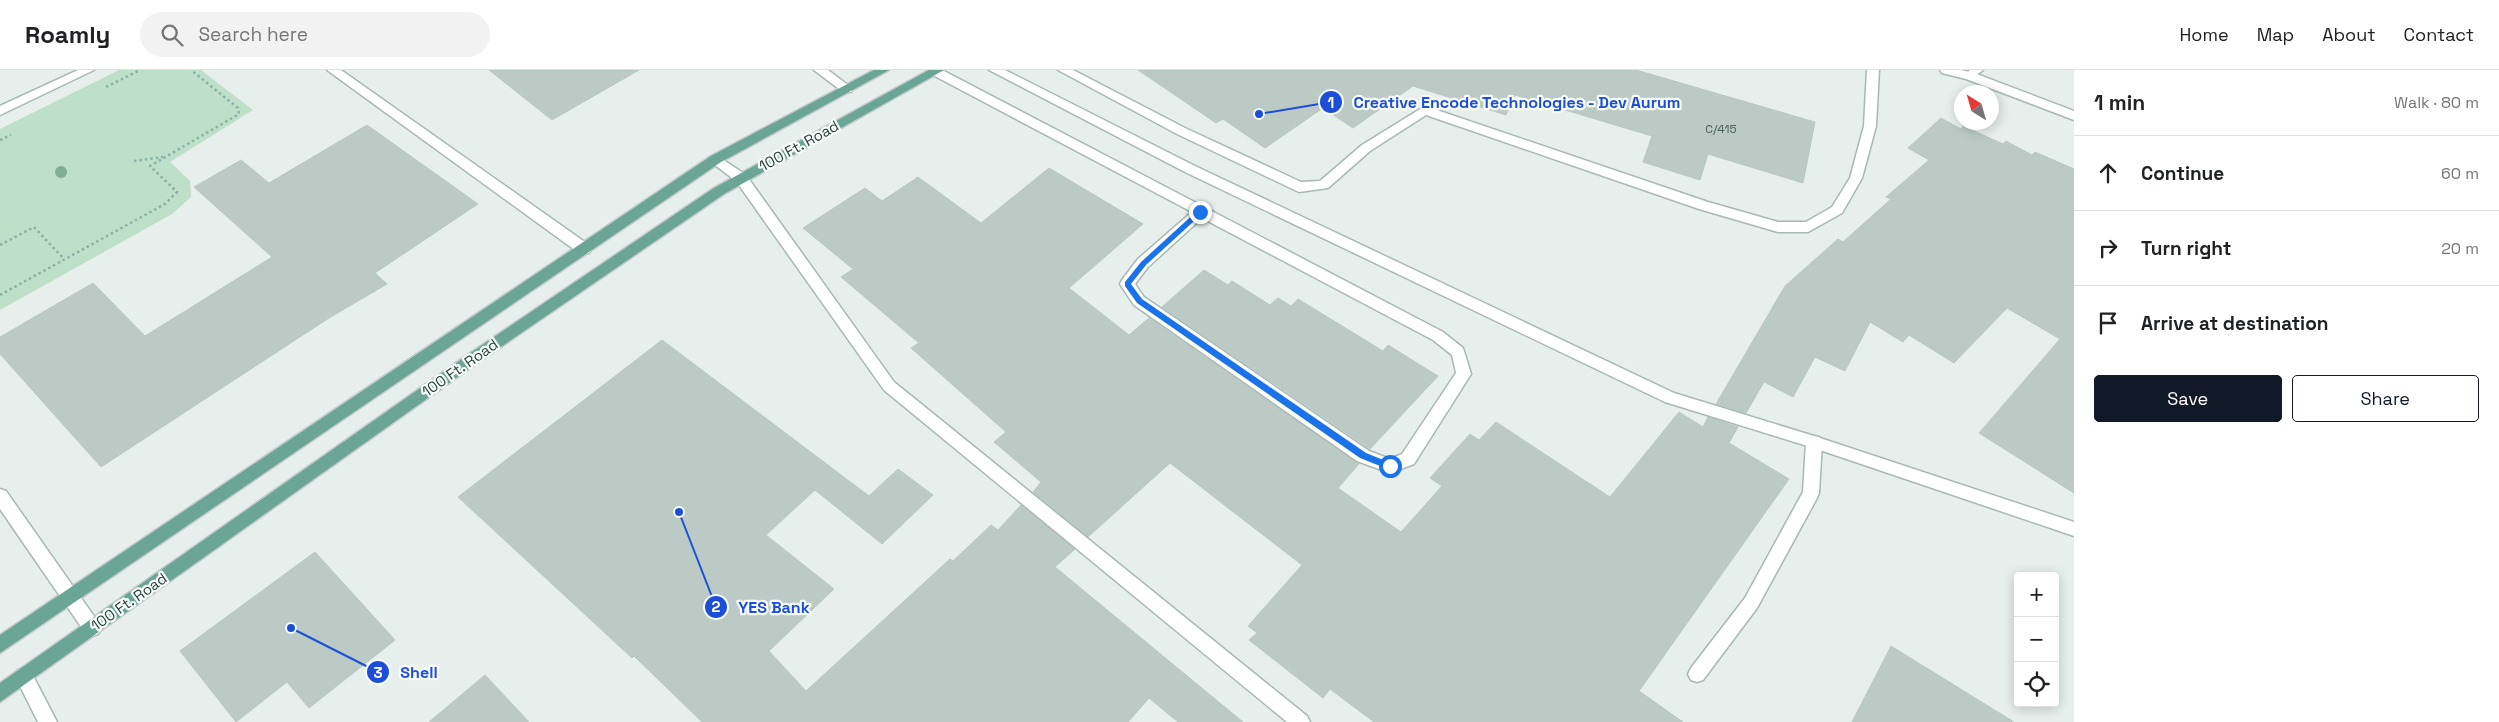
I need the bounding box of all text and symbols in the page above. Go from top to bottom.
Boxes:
search box [140,12,490,57]
text: Roamly [25,19,110,50]
icon: search [158,21,186,49]
text: Search here [198,22,308,47]
text: Home [2180,23,2229,46]
text: Map [2257,23,2294,46]
text: About [2322,23,2376,46]
text: Contact [2404,23,2474,46]
north arrow [1954,85,1999,130]
callout: Creative Encode Technologies - Dev Aurum [1318,87,1692,118]
text: 1 min [2094,89,2145,116]
text: Creative Encode Technologies - Dev Aurum [1353,92,1681,113]
text: Walk · 80 m [2394,92,2479,113]
text: 1 [1328,93,1334,112]
street label: 100 Ft. Road [756,116,842,175]
house number: C/415 [1705,121,1737,137]
icon: ahead [2094,159,2122,187]
text: Continue [2141,161,2224,186]
text: 60 m [2441,163,2479,184]
route end [1189,201,1212,224]
icon: right [2094,234,2122,262]
text: Turn right [2141,236,2231,261]
text: 20 m [2441,238,2479,259]
icon: arrive [2094,309,2122,337]
text: Arrive at destination [2141,311,2329,336]
street label: 100 Ft. Road [418,334,501,401]
button: Save [2094,375,2282,422]
button: Share [2292,375,2479,422]
route start [1379,455,1402,478]
street label: 100 Ft. Road [87,568,170,635]
map controls [2014,572,2059,707]
button: + [2014,572,2059,617]
callout: YES Bank [703,591,819,622]
text: 2 [712,597,721,616]
text: YES Bank [738,597,810,618]
button: − [2014,617,2059,662]
callout: Shell [365,657,448,688]
text: Shell [400,662,438,683]
button: locate [2014,662,2059,707]
text: 3 [373,663,383,682]

